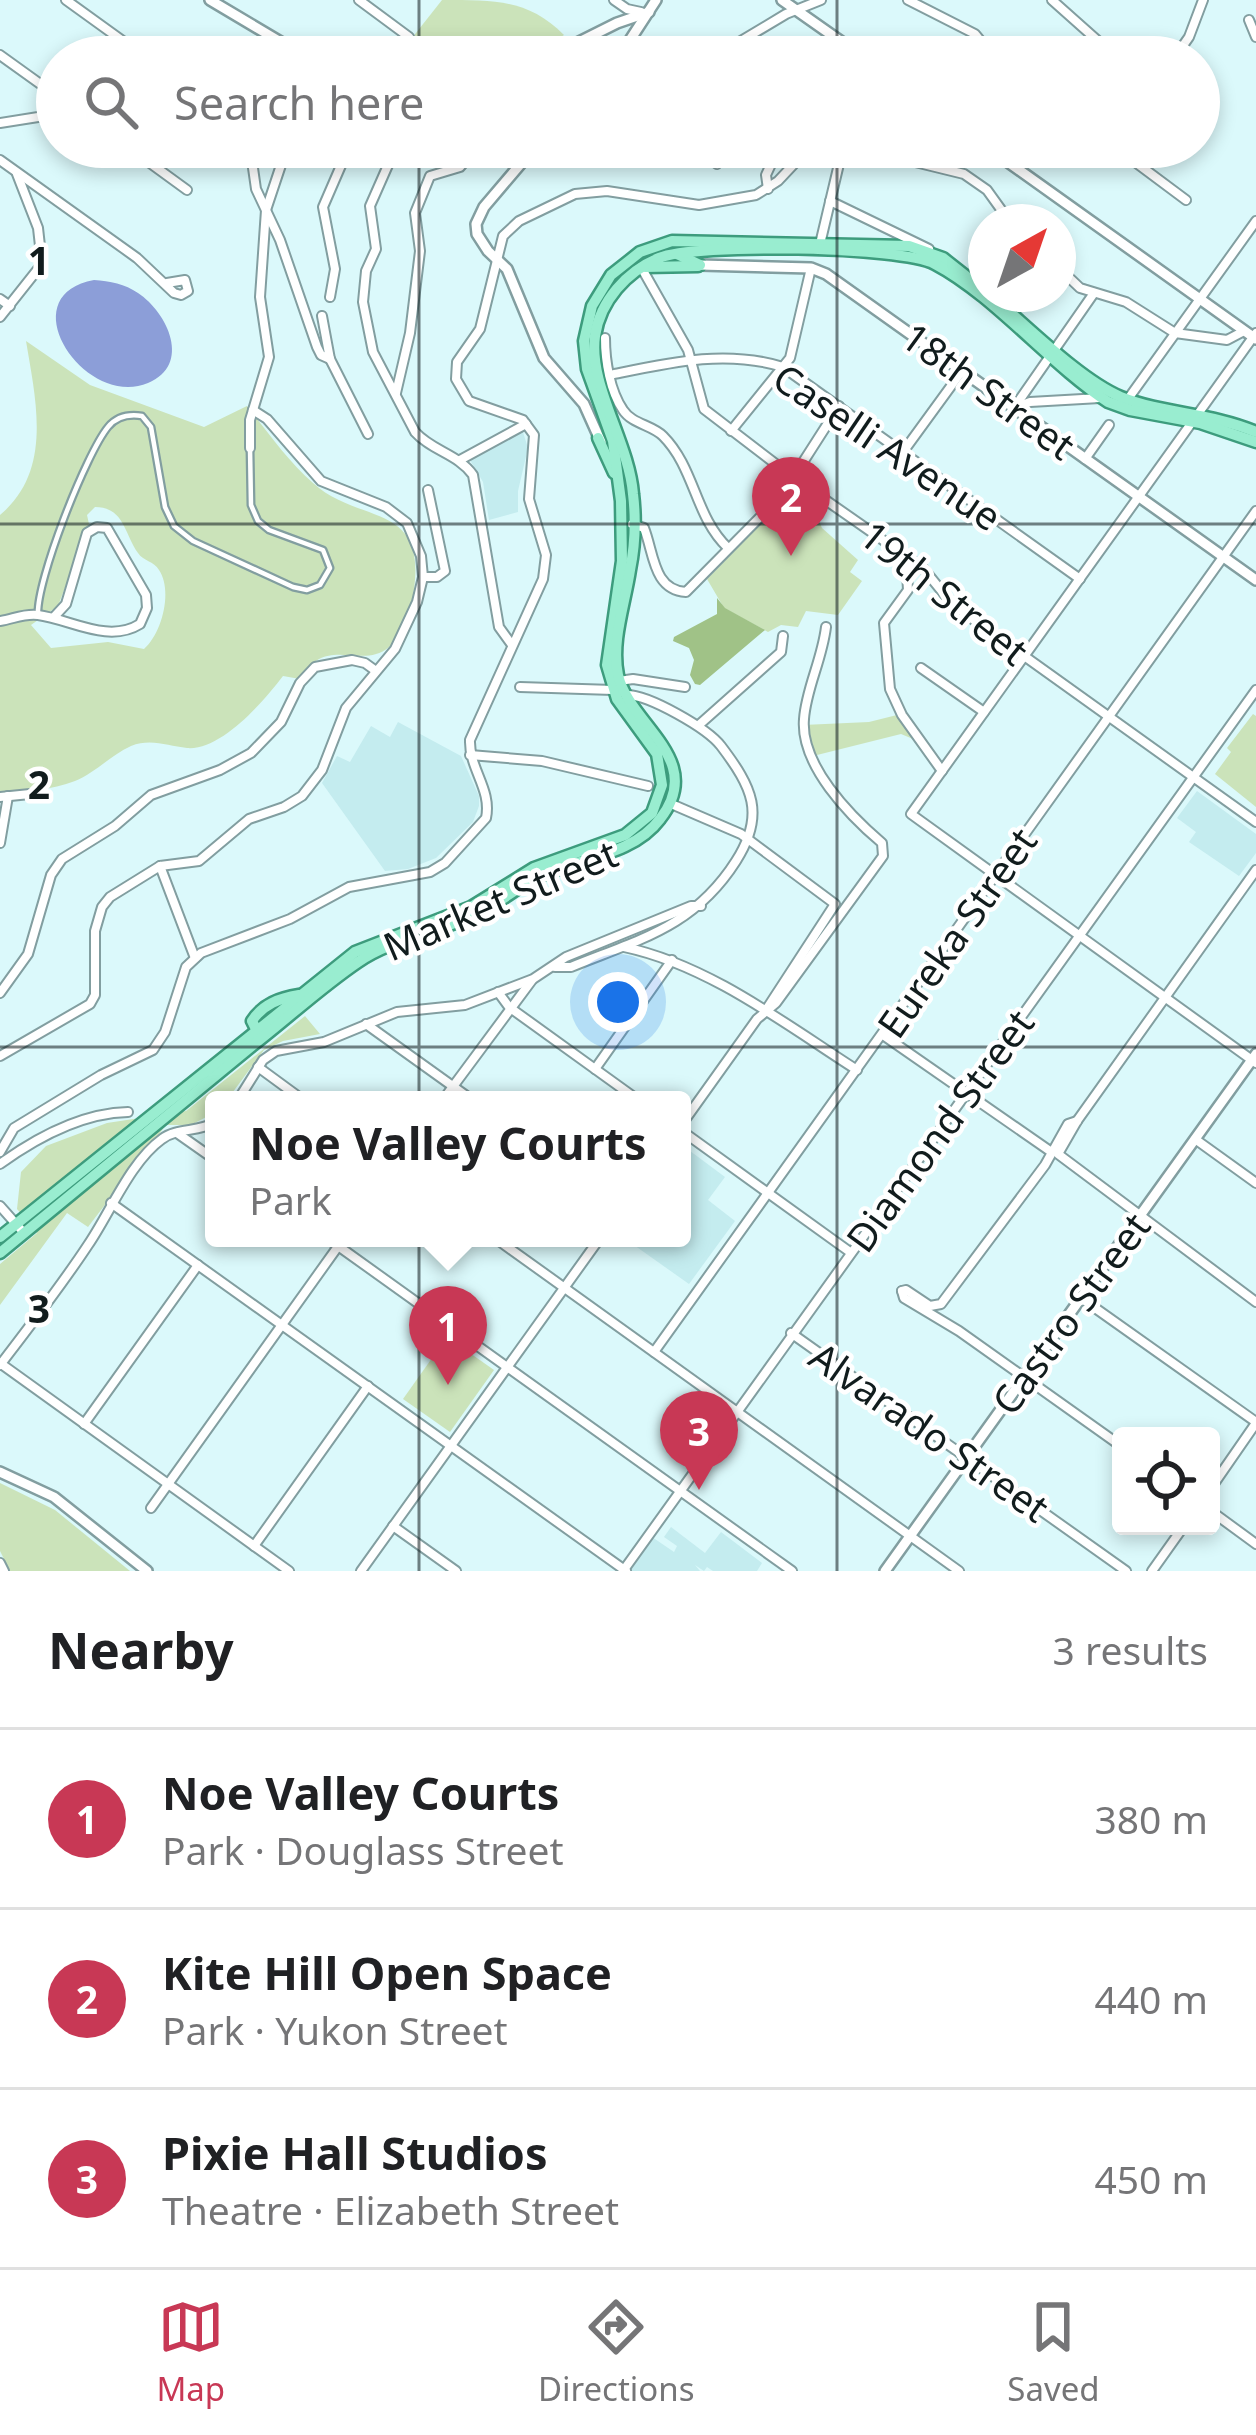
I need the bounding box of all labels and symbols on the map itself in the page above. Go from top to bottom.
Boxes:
north arrow [968,204,1076,312]
text: 1 [28,233,50,286]
street label: 18th Street [892,309,1086,471]
street label: Caselli Avenue [764,350,1012,542]
pin: 2 [752,457,830,556]
street label: 19th Street [850,508,1040,676]
text: 2 [28,757,50,810]
street label: Eureka Street [864,817,1048,1047]
street label: Market Street [375,826,625,972]
your location [588,972,648,1032]
street label: Diamond Street [833,998,1045,1262]
street label: Castro Street [979,1201,1161,1425]
text: 3 [28,1281,50,1334]
pin: 1 [409,1286,487,1385]
street label: Alvarado Street [800,1329,1060,1533]
pin: 3 [660,1391,738,1490]

